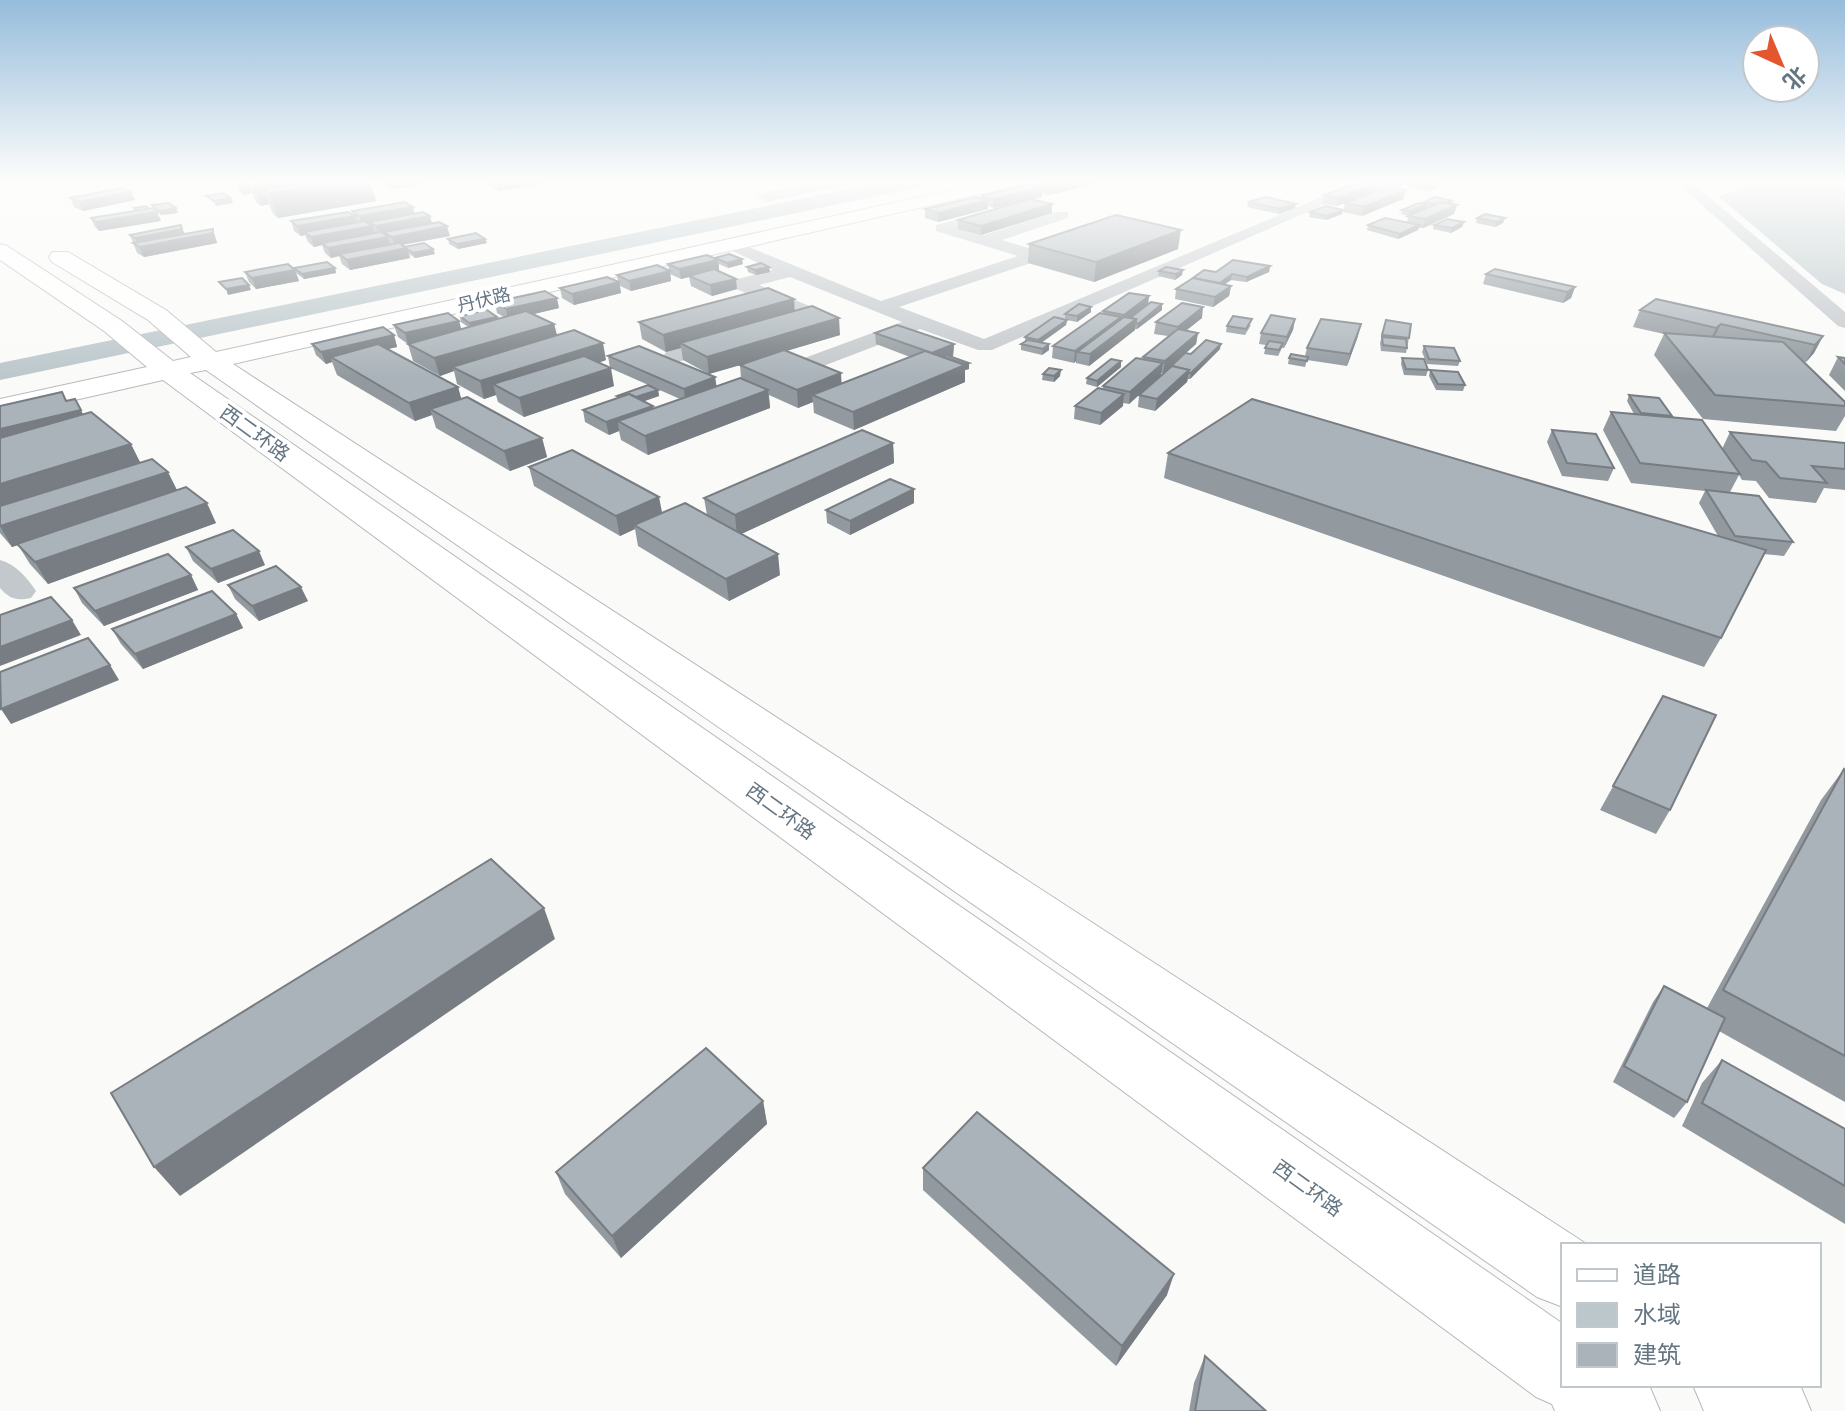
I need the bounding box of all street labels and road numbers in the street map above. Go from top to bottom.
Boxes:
street label: 丹伏路 [455,281,513,317]
street label: 西二环路 [215,398,296,467]
street label: 西二环路 [741,776,822,845]
street label: 西二环路 [1268,1153,1349,1222]

